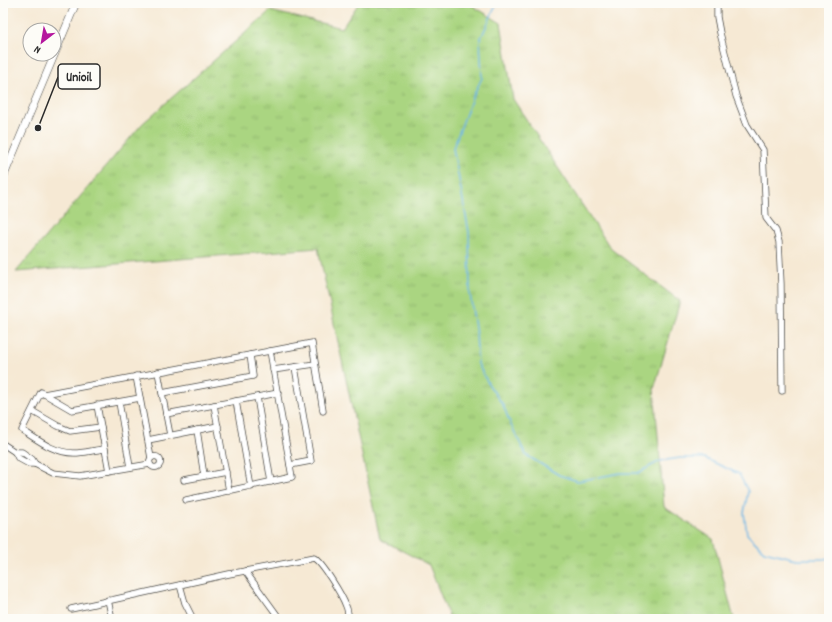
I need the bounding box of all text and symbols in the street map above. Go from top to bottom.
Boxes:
north arrow [22,22,62,62]
text: N [31,40,44,57]
callout: Unioil [58,64,100,89]
text: Unioil [66,69,93,88]

